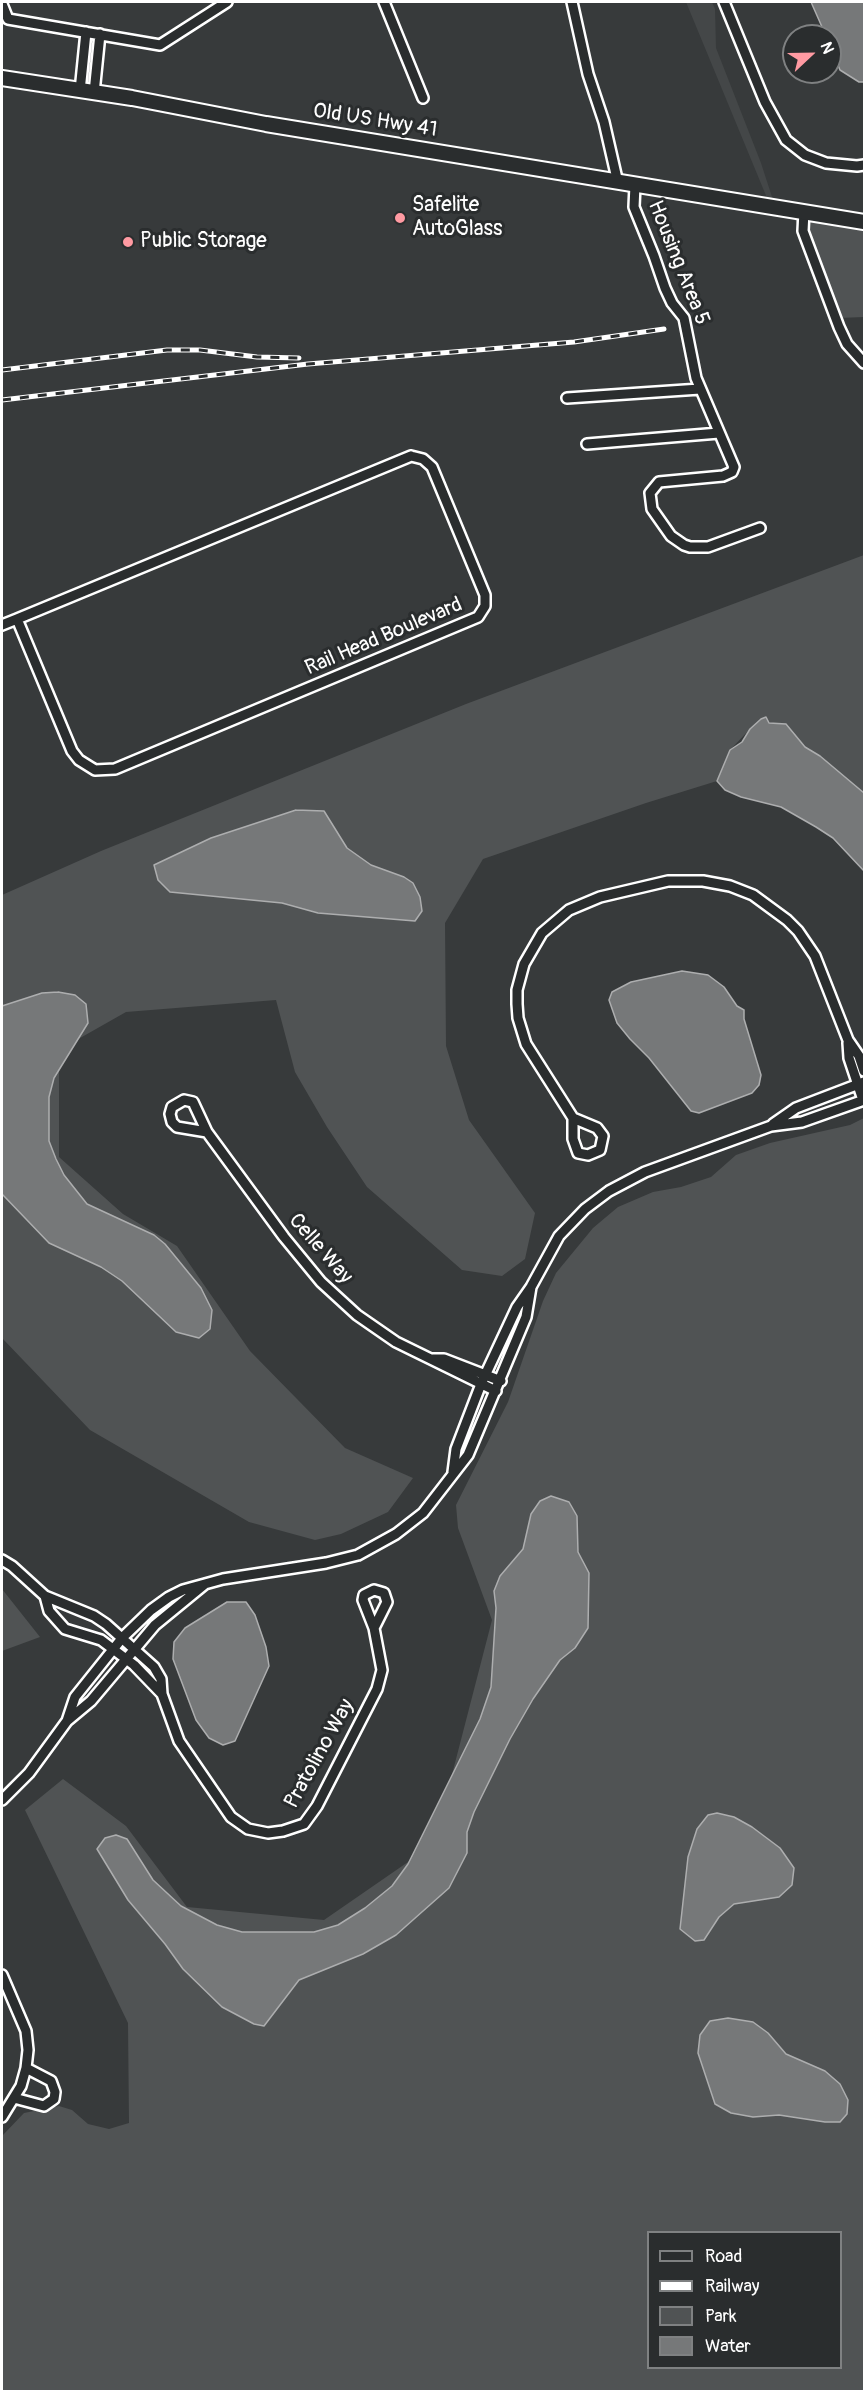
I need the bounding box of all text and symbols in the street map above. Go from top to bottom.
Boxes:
north arrow [782,24,842,84]
text: N [816,39,838,57]
street label: Old US Hwy 41 [311,99,439,143]
place label: Safelite AutoGlass [412,193,502,243]
street label: Housing Area 5 [642,197,714,329]
marker: Safelite AutoGlass [393,211,407,225]
place label: Public Storage [140,229,267,255]
marker: Public Storage [121,235,135,249]
street label: Rail Head Boulevard [302,593,466,681]
street label: Celle Way [283,1209,357,1289]
street label: Pratolino Way [280,1695,360,1813]
legend [647,2231,842,2369]
text: Road [705,2245,742,2268]
text: Railway [705,2275,760,2298]
text: Park [705,2305,737,2328]
text: Water [705,2335,751,2358]

